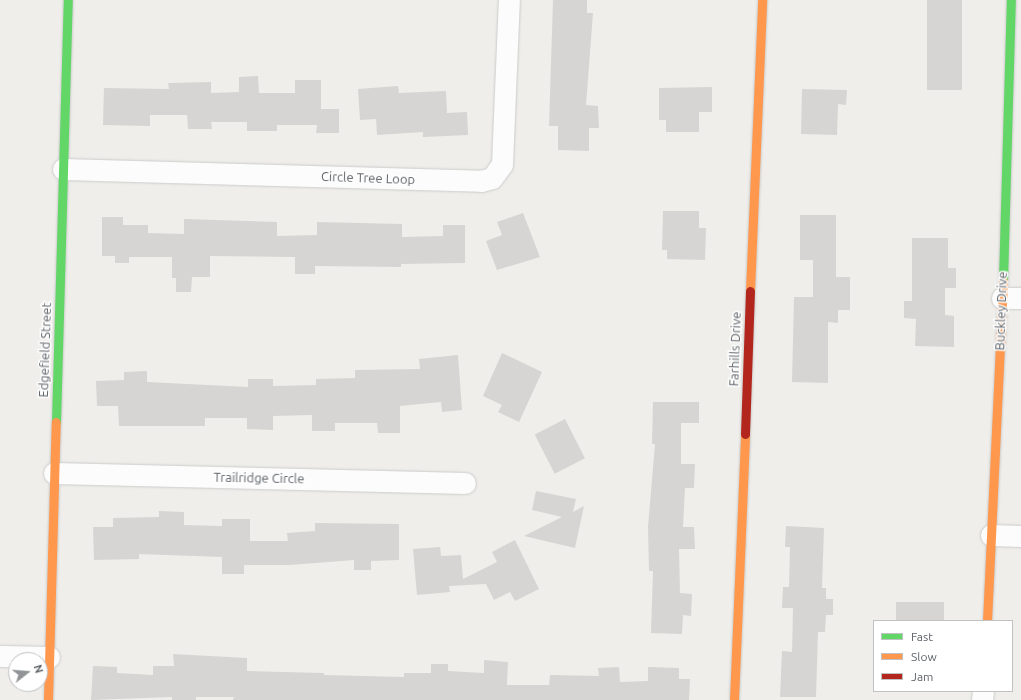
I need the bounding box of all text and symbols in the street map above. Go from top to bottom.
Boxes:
street label: Circle Tree Loop [321,169,415,187]
street label: Buckley Drive [992,271,1010,351]
street label: Edgefield Street [36,302,54,398]
street label: Farhills Drive [726,311,744,387]
street label: Trailridge Circle [213,469,305,487]
legend [873,620,1013,692]
text: Fast [911,630,933,643]
text: Slow [911,650,937,663]
north arrow [8,652,48,692]
text: N [32,663,45,674]
text: Jam [911,670,933,683]

